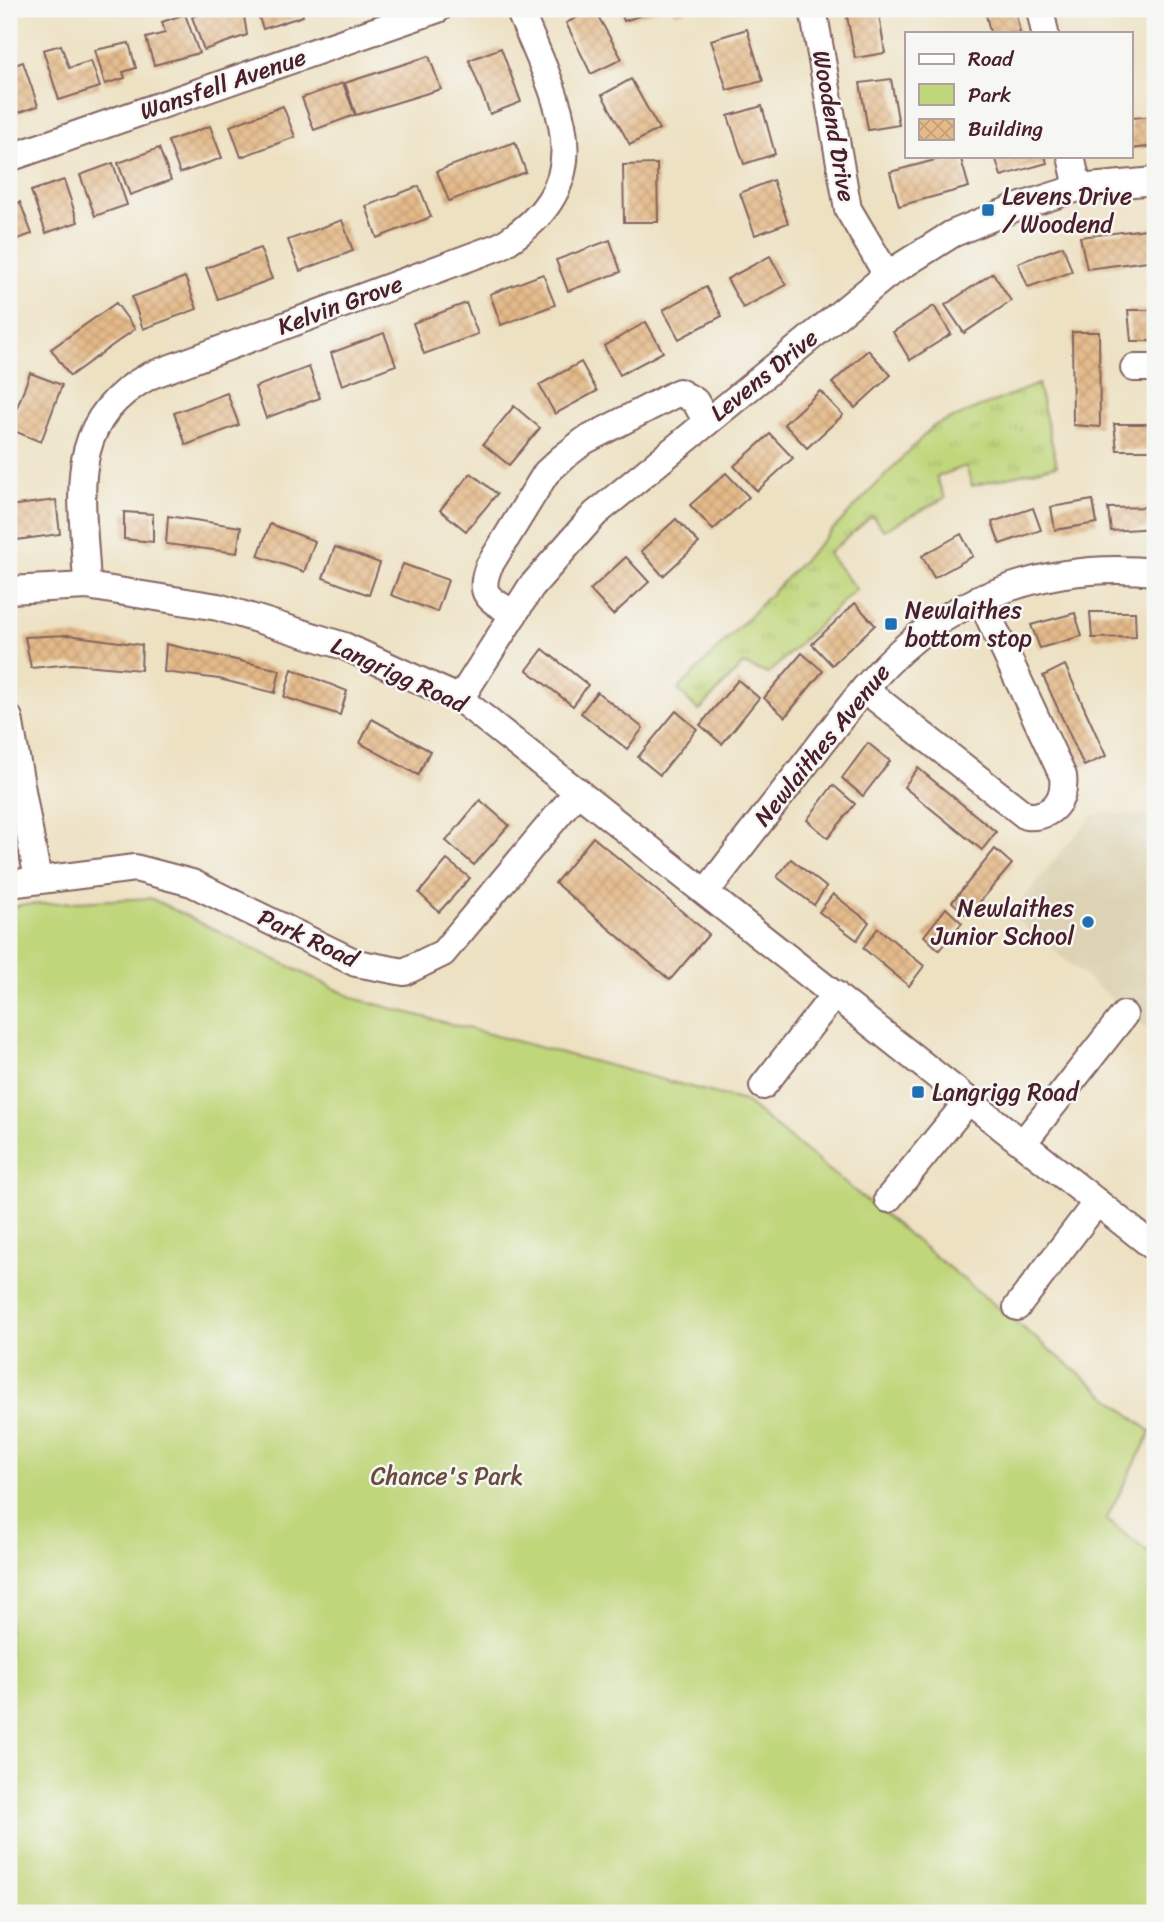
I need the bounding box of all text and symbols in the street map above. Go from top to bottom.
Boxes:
legend [905,32,1132,158]
street label: Wansfell Avenue [134,36,312,132]
text: Road [968,40,1015,78]
street label: Woodend Drive [800,47,868,205]
text: Park [968,76,1011,114]
text: Building [968,110,1044,148]
place label: Levens Drive / Woodend [1002,175,1132,245]
marker: Levens Drive / Woodend [980,202,996,218]
street label: Kelvin Grove [271,263,409,347]
street label: Levens Drive [700,318,828,432]
place label: Newlaithes bottom stop [905,589,1032,659]
marker: Newlaithes bottom stop [883,616,899,632]
street label: Langrigg Road [324,625,475,726]
street label: Newlaithes Avenue [743,654,901,836]
place label: Newlaithes Junior School [931,887,1075,957]
street label: Park Road [251,896,367,980]
marker: Newlaithes Junior School [1080,914,1096,930]
place label: Langrigg Road [932,1071,1080,1113]
marker: Langrigg Road [910,1084,926,1100]
park label: Chance's Park [371,1455,523,1497]

